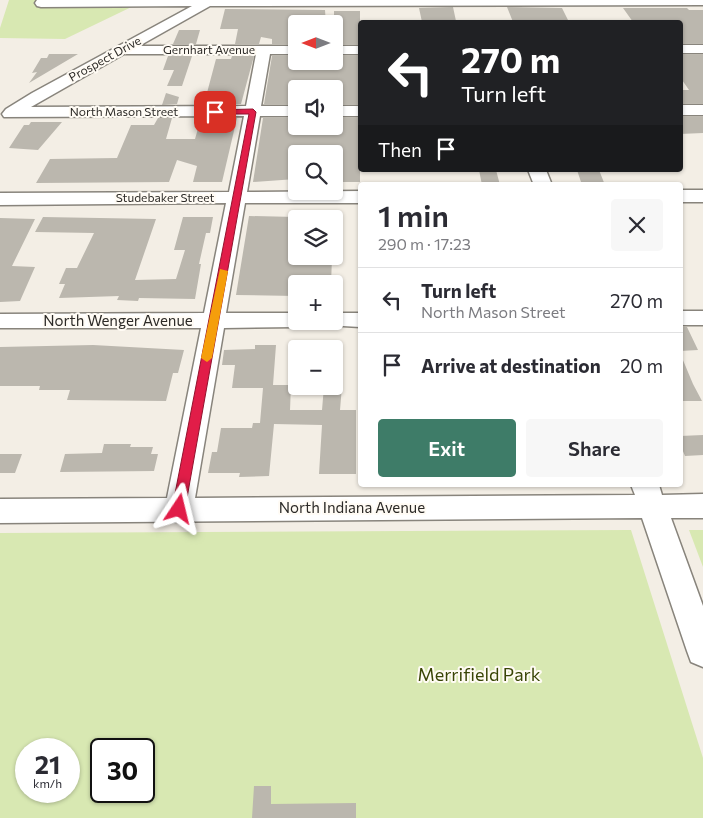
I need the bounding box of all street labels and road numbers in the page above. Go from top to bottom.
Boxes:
street label: Prospect Drive [66,33,143,84]
street label: Gernhart Avenue [163,42,255,56]
street label: North Mason Street [70,104,178,118]
street label: Studebaker Street [116,190,214,204]
street label: North Wenger Avenue [43,311,193,329]
street label: North Indiana Avenue [279,498,425,516]

